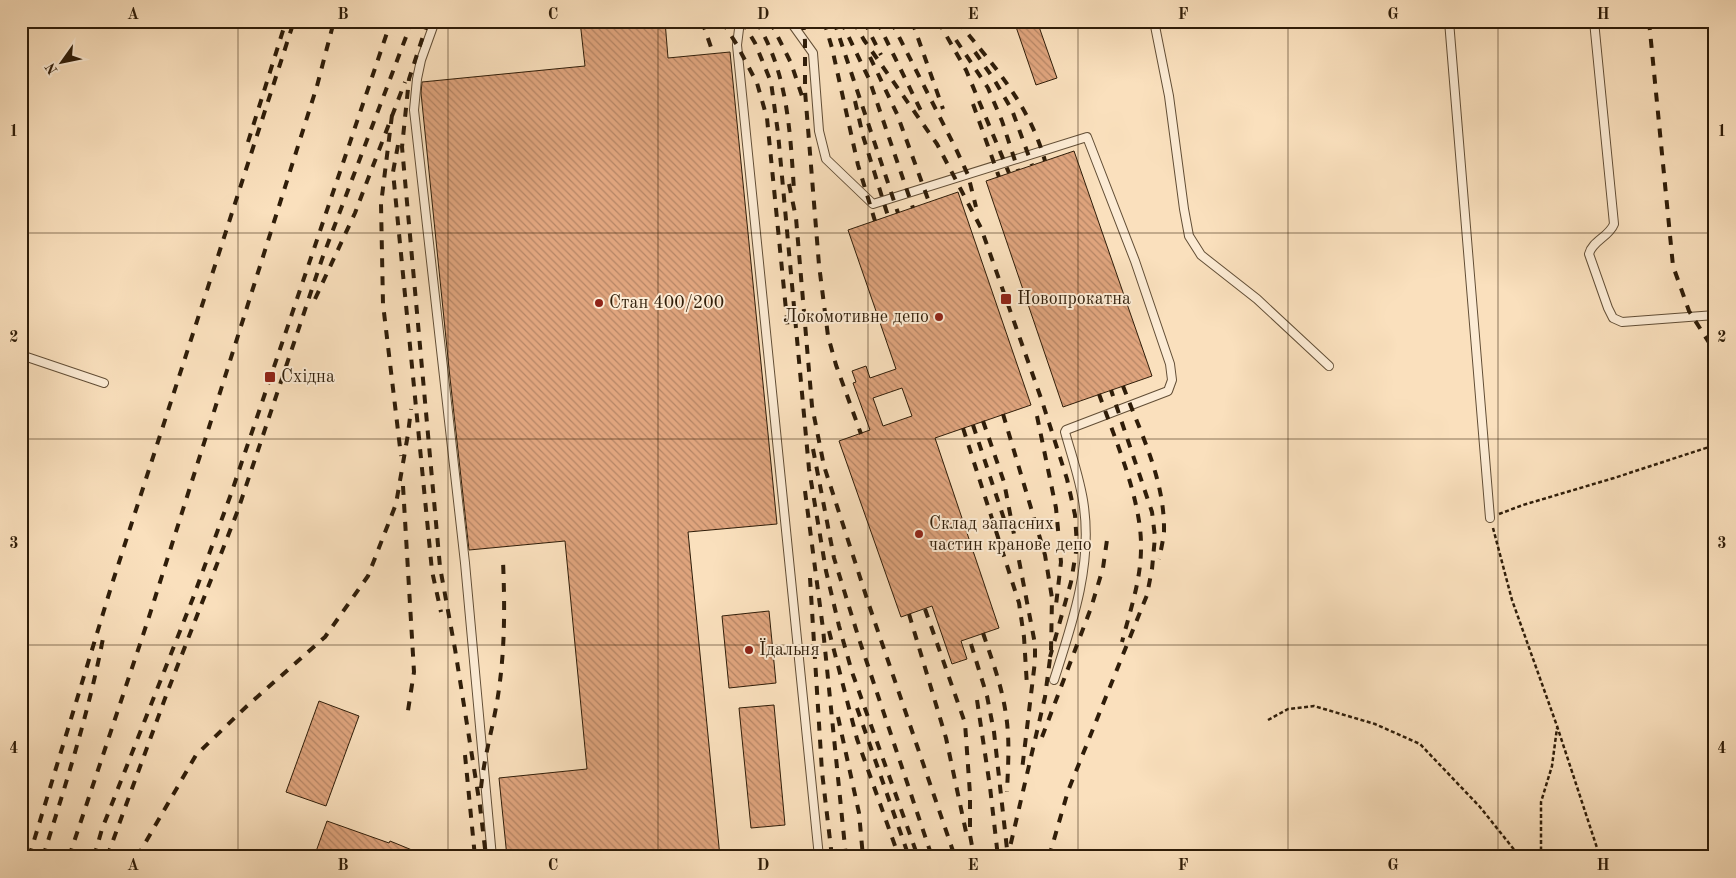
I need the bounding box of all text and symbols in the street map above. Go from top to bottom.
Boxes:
text: A [127,7,139,23]
text: B [337,7,349,23]
text: C [548,7,558,23]
text: D [757,7,769,23]
text: E [967,7,979,23]
text: F [1178,7,1189,23]
text: G [1387,7,1399,23]
text: H [1596,7,1610,23]
north arrow [38,38,88,88]
text: N [43,60,61,77]
text: 1 [9,124,19,140]
text: 1 [1717,124,1727,140]
place label: Новопрокатна [1017,290,1131,308]
marker: Новопрокатна [999,292,1013,306]
place label: Стан 400/200 [609,294,724,312]
marker: Стан 400/200 [593,297,605,309]
place label: Локомотивне депо [783,308,929,326]
marker: Локомотивне депо [933,311,945,323]
text: 2 [9,330,19,346]
text: 2 [1717,330,1727,346]
place label: Східна [281,368,335,386]
marker: Східна [263,370,277,384]
place label: Склад запасних частин кранове депо [929,515,1092,554]
marker: Склад запасних частин кранове депо [913,528,925,540]
text: 3 [9,536,19,552]
text: 3 [1717,536,1727,552]
place label: Їдальня [759,638,820,659]
marker: Їдальня [743,644,755,656]
text: 4 [9,741,19,757]
text: 4 [1717,741,1727,757]
text: A [127,858,139,874]
text: B [337,858,349,874]
text: C [548,858,558,874]
text: D [757,858,769,874]
text: E [967,858,979,874]
text: F [1178,858,1189,874]
text: G [1387,858,1399,874]
text: H [1596,858,1610,874]

